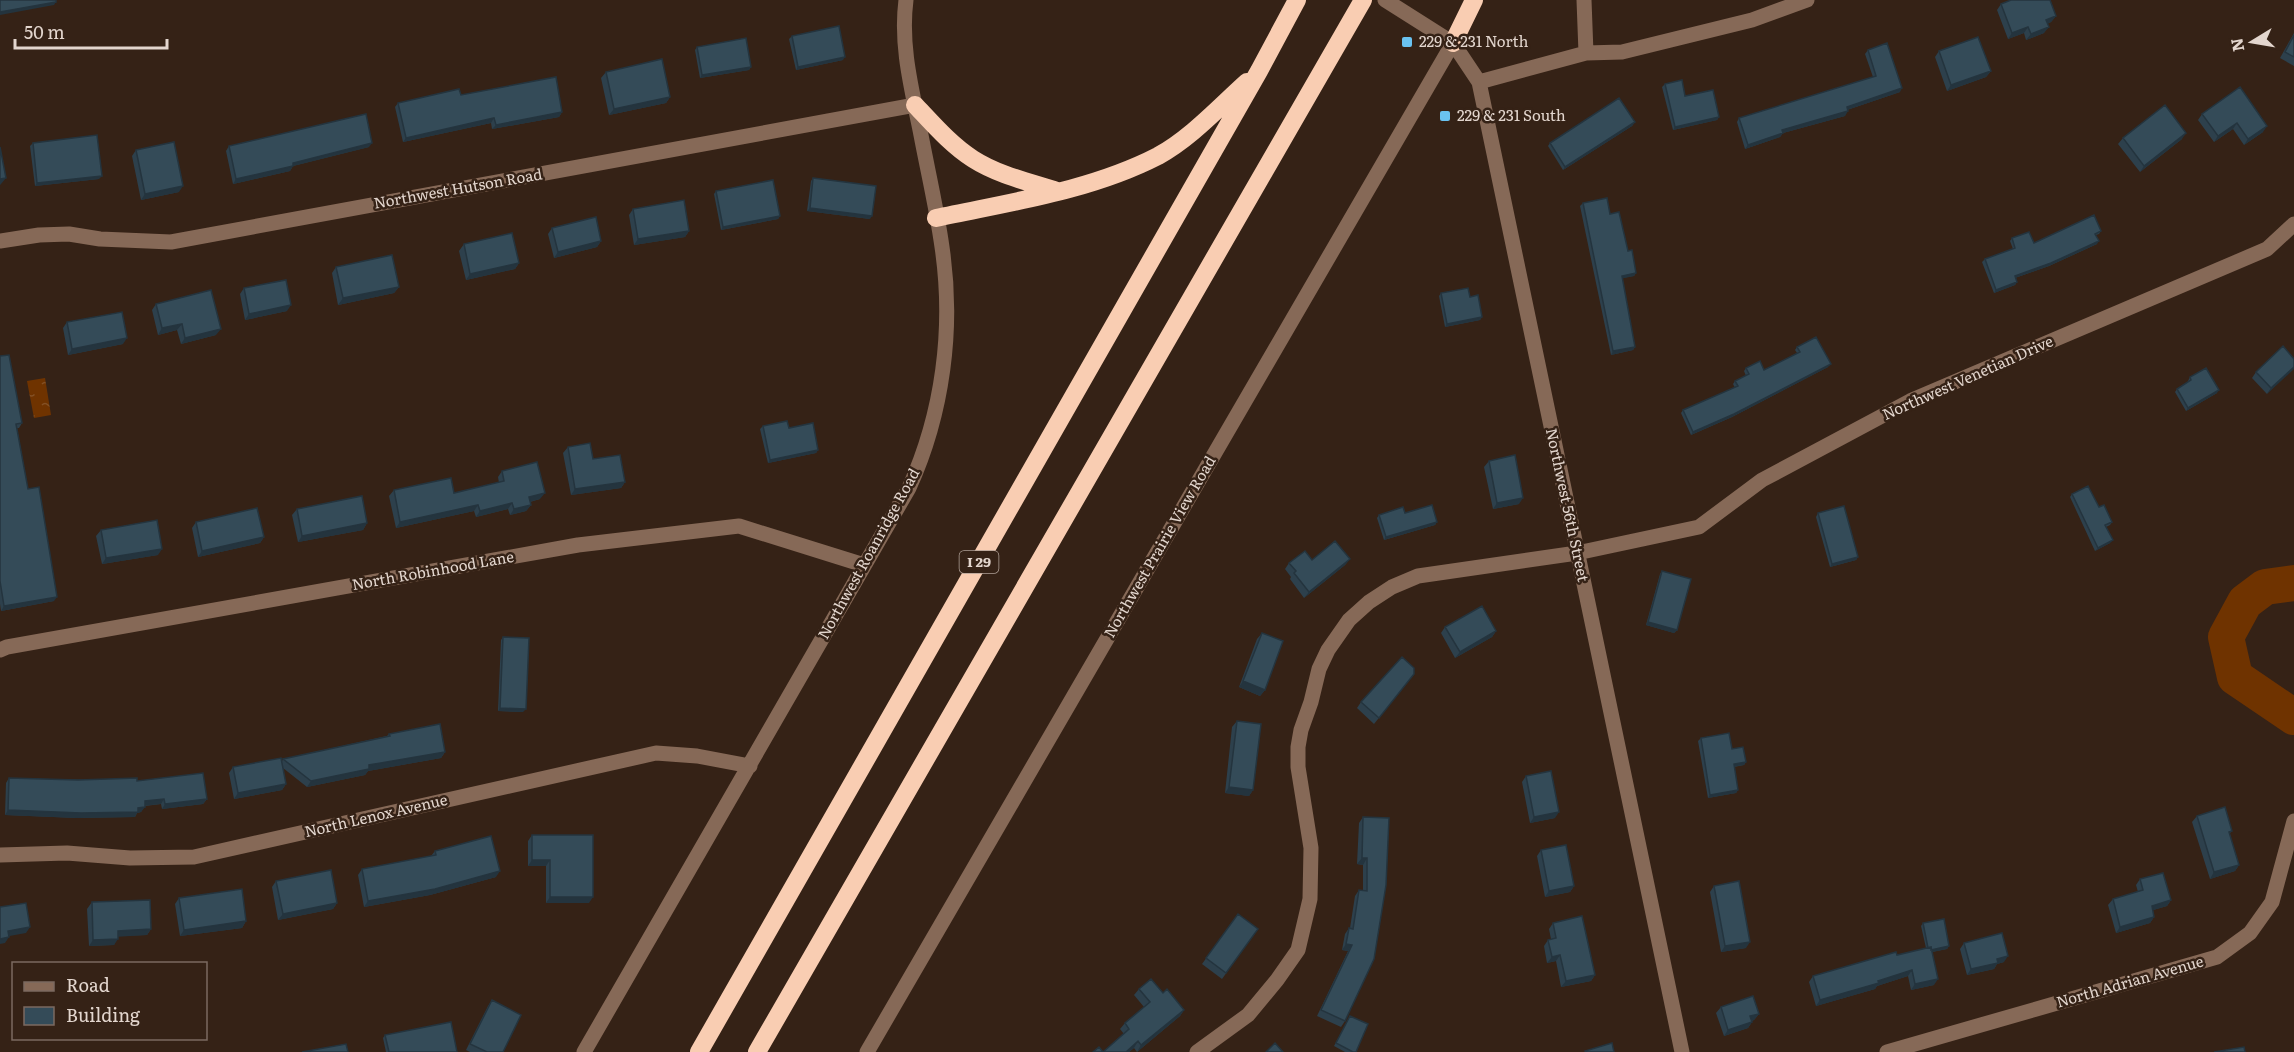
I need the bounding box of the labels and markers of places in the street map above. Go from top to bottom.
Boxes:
place label: 229 & 231 North [1419,29,1529,52]
marker: 229 & 231 North [1400,35,1414,49]
place label: 229 & 231 South [1457,103,1566,126]
marker: 229 & 231 South [1438,109,1452,123]

